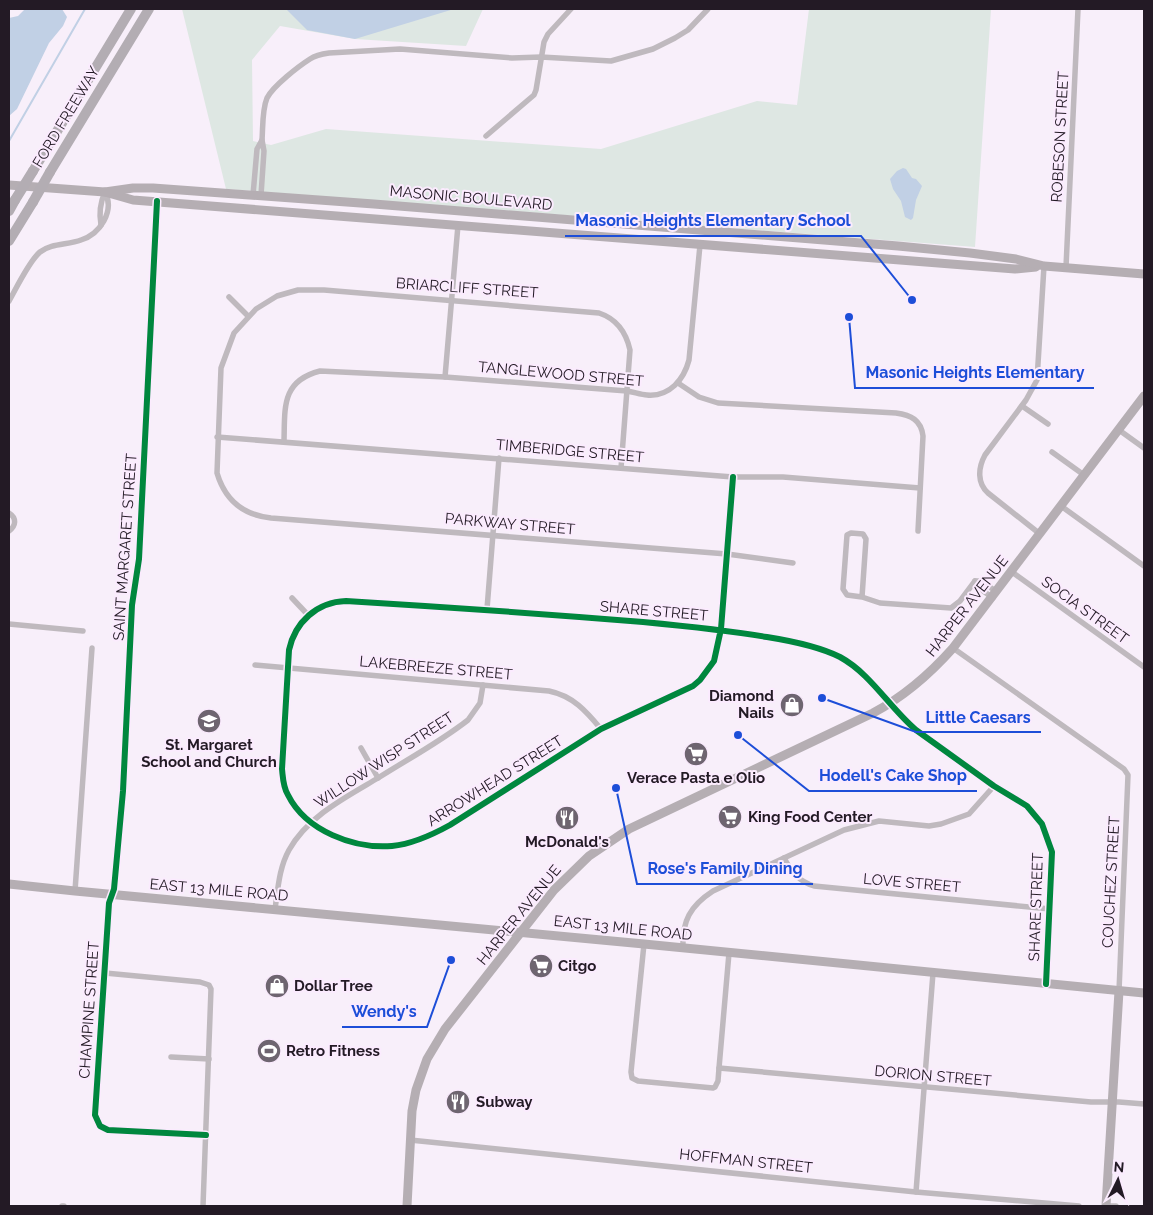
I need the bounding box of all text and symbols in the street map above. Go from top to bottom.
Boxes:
street label: FORD FREEWAY [29,63,103,171]
street label: ROBESON STREET [1048,71,1072,203]
street label: MASONIC BOULEVARD [389,182,553,214]
callout: Masonic Heights Elementary School [565,205,861,236]
text: Masonic Heights Elementary School [575,211,852,230]
street label: BRIARCLIFF STREET [395,274,539,302]
callout: Masonic Heights Elementary [855,357,1094,388]
street label: TANGLEWOOD STREET [477,358,645,390]
text: Masonic Heights Elementary [866,363,1085,382]
street label: TIMBERIDGE STREET [495,436,645,466]
street label: SAINT MARGARET STREET [109,453,141,641]
street label: PARKWAY STREET [444,509,576,539]
street label: HARPER AVENUE [922,552,1012,660]
street label: SOCIA STREET [1038,572,1132,648]
street label: SHARE STREET [599,597,709,625]
street label: LAKEBREEZE STREET [359,652,513,684]
place label: Diamond Nails [709,687,774,722]
shop icon: Diamond Nails [779,692,805,718]
callout: Little Caesars [916,701,1041,732]
school or university icon: St. Margaret School and Church [196,708,222,734]
street label: WILLOW WISP STREET [311,708,457,812]
text: Little Caesars [925,708,1031,727]
street label: ARROWHEAD STREET [424,732,566,830]
place label: St. Margaret School and Church [141,736,277,771]
supermarket icon: Verace Pasta e Olio [683,741,709,767]
callout: Hodell's Cake Shop [809,760,977,791]
text: Hodell's Cake Shop [819,766,967,785]
place label: Verace Pasta e Olio [627,769,765,787]
supermarket icon: King Food Center [717,804,743,830]
restaurant icon: McDonald's [554,805,580,831]
place label: King Food Center [748,808,873,826]
street label: COUCHEZ STREET [1099,816,1123,948]
place label: McDonald's [525,833,609,851]
street label: SHARE STREET [1025,852,1047,962]
callout: Rose's Family Dining [637,853,813,884]
text: Rose's Family Dining [647,859,803,878]
street label: HARPER AVENUE [473,861,565,969]
street label: LOVE STREET [863,870,961,896]
street label: EAST 13 MILE ROAD [149,875,289,905]
street label: EAST 13 MILE ROAD [553,912,693,944]
street label: CHAMPINE STREET [75,941,103,1079]
supermarket icon: Citgo [528,953,554,979]
place label: Citgo [558,957,596,975]
shop icon: Dollar Tree [264,973,290,999]
place label: Dollar Tree [294,977,373,995]
callout: Wendy's [342,996,427,1027]
text: Wendy's [351,1002,417,1021]
sports icon: Retro Fitness [256,1038,282,1064]
place label: Retro Fitness [286,1042,380,1060]
street label: DORION STREET [874,1062,992,1090]
restaurant icon: Subway [445,1089,471,1115]
place label: Subway [476,1093,533,1111]
street label: HOFFMAN STREET [678,1145,814,1177]
north arrow [1093,1155,1143,1205]
text: N [1113,1159,1125,1175]

